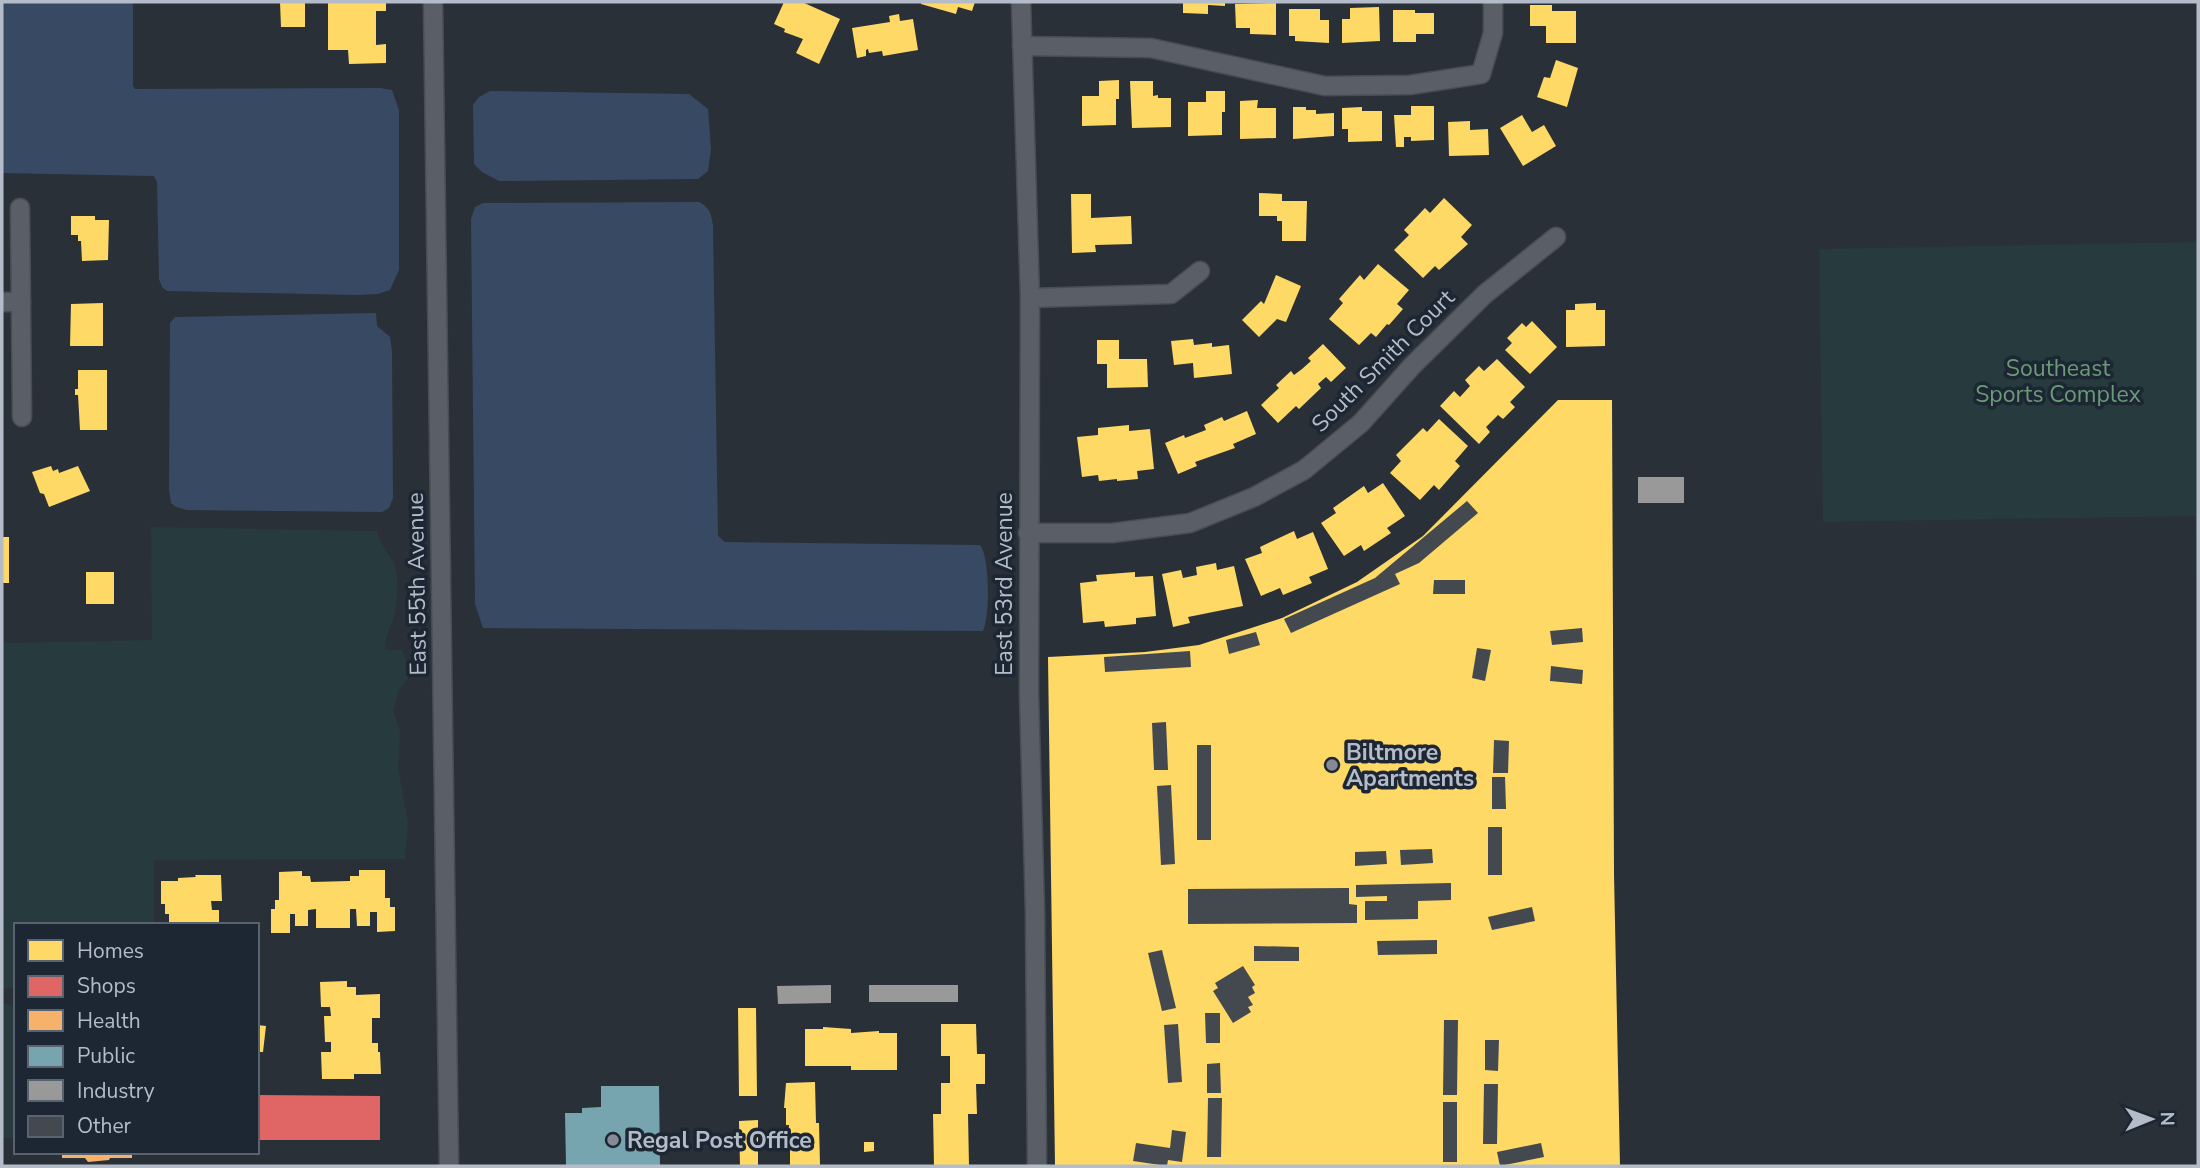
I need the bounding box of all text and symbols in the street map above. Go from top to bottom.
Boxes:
street label: South Smith Court [1305,282,1462,439]
park label: Southeast Sports Complex [1975,353,2141,410]
street label: East 55th Avenue [400,492,434,676]
street label: East 53rd Avenue [989,492,1020,676]
place label: Biltmore Apartments [1346,737,1474,794]
marker: Biltmore Apartments [1324,757,1340,773]
legend [14,923,259,1154]
text: Homes [77,937,144,965]
text: Shops [77,972,136,1000]
text: Health [77,1007,141,1035]
text: Public [77,1042,135,1070]
text: Industry [77,1077,155,1105]
north arrow [2116,1084,2186,1154]
text: N [2154,1111,2180,1126]
text: Other [77,1112,132,1140]
place label: Regal Post Office [627,1125,812,1156]
marker: Regal Post Office [605,1132,621,1148]

